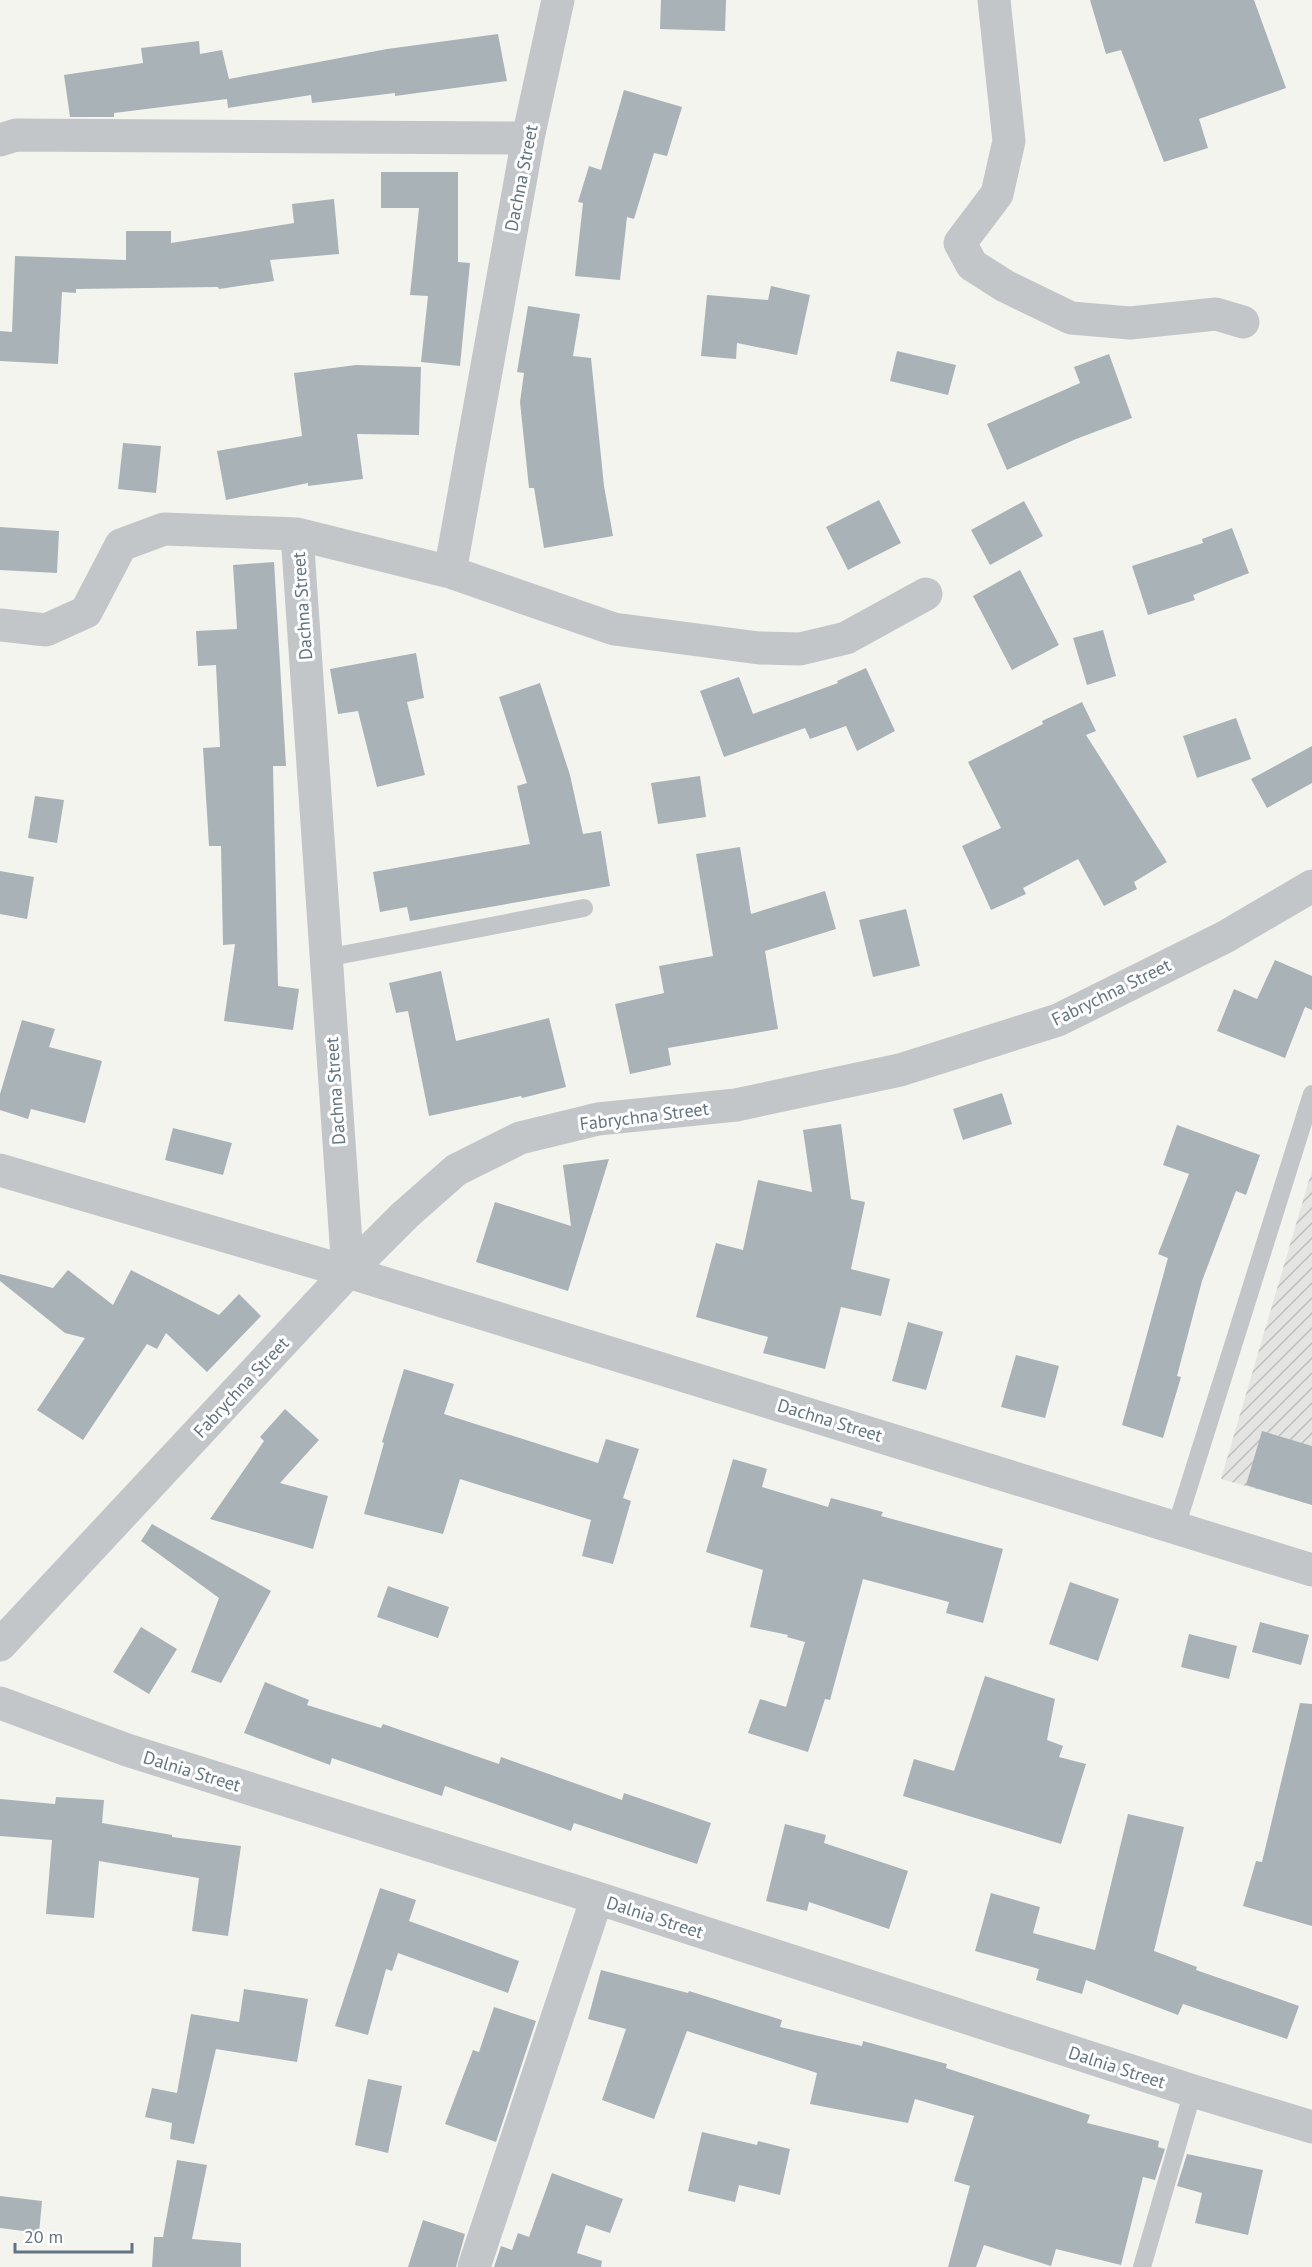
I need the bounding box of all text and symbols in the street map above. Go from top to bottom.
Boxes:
street label: Dachna Street [499,123,543,233]
street label: Dachna Street [287,551,317,661]
street label: Fabrychna Street [1048,953,1174,1031]
street label: Dachna Street [320,1036,350,1146]
street label: Fabrychna Street [578,1097,710,1135]
street label: Fabrychna Street [188,1332,294,1442]
street label: Dachna Street [775,1393,885,1447]
street label: Dalnia Street [141,1745,243,1797]
street label: Dalnia Street [604,1891,706,1943]
street label: Dalnia Street [1066,2041,1168,2093]
scale bar [15,2216,132,2254]
text: 20 m [24,2225,63,2248]

